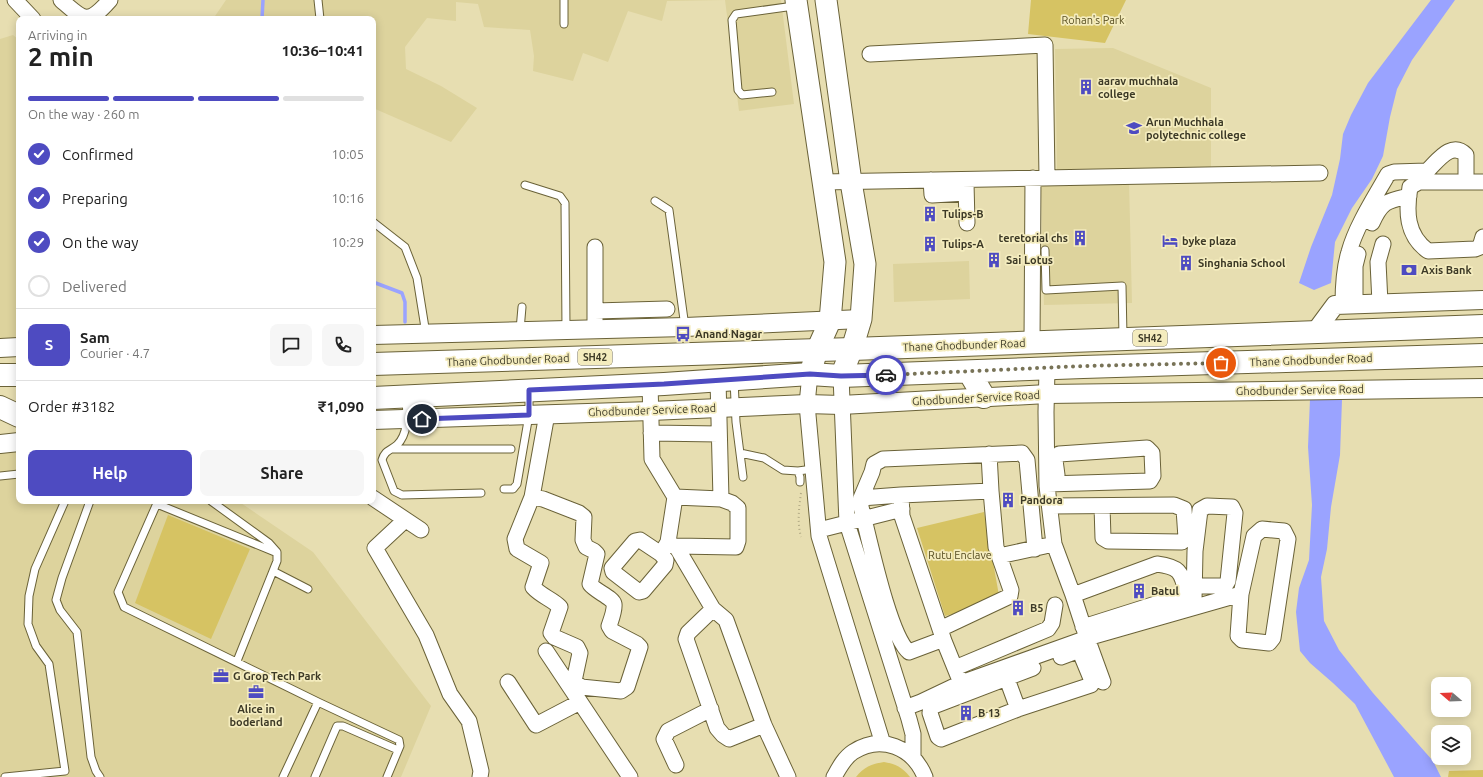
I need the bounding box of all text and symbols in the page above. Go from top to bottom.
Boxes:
park label: Rohan's Park [1061,14,1125,26]
text: Arriving in [28,28,87,42]
text: 2 min [28,42,94,71]
text: 10:36–10:41 [281,42,364,59]
place label: aarav muchhala college [1098,75,1178,100]
building icon: aarav muchhala college [1077,78,1095,96]
text: On the way · 260 m [28,107,140,121]
place label: Arun Muchhala polytechnic college [1146,116,1246,141]
school or university icon: Arun Muchhala polytechnic college [1125,119,1143,137]
icon: check [28,143,50,165]
text: Confirmed [62,146,134,163]
text: 10:05 [331,147,364,161]
icon: check [28,187,50,209]
text: Preparing [62,190,128,207]
text: 10:16 [331,191,364,205]
building icon: Tulips-B [921,205,939,223]
place label: Tulips-B [942,208,983,220]
building icon: teretorial chs [1071,229,1089,247]
icon: check [28,231,50,253]
place label: teretorial chs [999,232,1068,244]
hotel icon: byke plaza [1161,232,1179,250]
text: On the way [62,234,138,251]
text: 10:29 [331,235,364,249]
building icon: Tulips-A [921,235,939,253]
place label: byke plaza [1182,235,1236,247]
place label: Tulips-A [942,238,984,250]
building icon: Sai Lotus [985,251,1003,269]
place label: Sai Lotus [1006,254,1053,266]
building icon: Singhania School [1177,254,1195,272]
place label: Singhania School [1198,257,1286,269]
bank icon: Axis Bank [1400,261,1418,279]
place label: Axis Bank [1421,264,1473,276]
text: Delivered [62,278,127,295]
button: chat [270,324,312,366]
button: phone [322,324,364,366]
bus stop icon: Anand Nagar [674,325,692,343]
place label: Anand Nagar [695,328,762,340]
text: Sam [80,329,110,346]
road number: SH42 [1133,330,1167,346]
text: S [45,336,53,353]
street label: Thane Ghodbunder Road [902,337,1026,353]
text: Courier · 4.7 [80,346,150,360]
pin [1204,346,1238,380]
road number: SH42 [578,349,612,365]
street label: Thane Ghodbunder Road [446,352,570,368]
icon: bag [1210,352,1232,374]
street label: Thane Ghodbunder Road [1249,352,1373,368]
courier [866,355,906,395]
icon: car [875,364,897,386]
street label: Ghodbunder Service Road [1236,383,1364,397]
street label: Ghodbunder Service Road [912,389,1040,407]
text: Order #3182 [28,398,115,415]
text: ₹1,090 [318,398,364,415]
pin [405,402,439,436]
street label: Ghodbunder Service Road [588,402,716,418]
icon: home [411,408,433,430]
button: Help [28,450,192,496]
button: Share [200,450,364,496]
building icon: Pandora [999,491,1017,509]
place label: Pandora [1020,494,1063,506]
park label: Rutu Enclave [928,549,992,561]
building icon: Batul [1130,582,1148,600]
place label: Batul [1151,585,1179,597]
building icon: B5 [1009,599,1027,617]
place label: B5 [1030,602,1044,614]
office icon: G Grop Tech Park [212,667,230,685]
place label: G Grop Tech Park [233,670,322,682]
north arrow [1431,677,1471,717]
map controls [1431,677,1471,765]
office icon: Alice in boderland [247,683,265,701]
place label: Alice in boderland [229,703,283,728]
building icon: B 13 [957,704,975,722]
place label: B 13 [978,707,1000,719]
button: layers [1431,725,1471,765]

